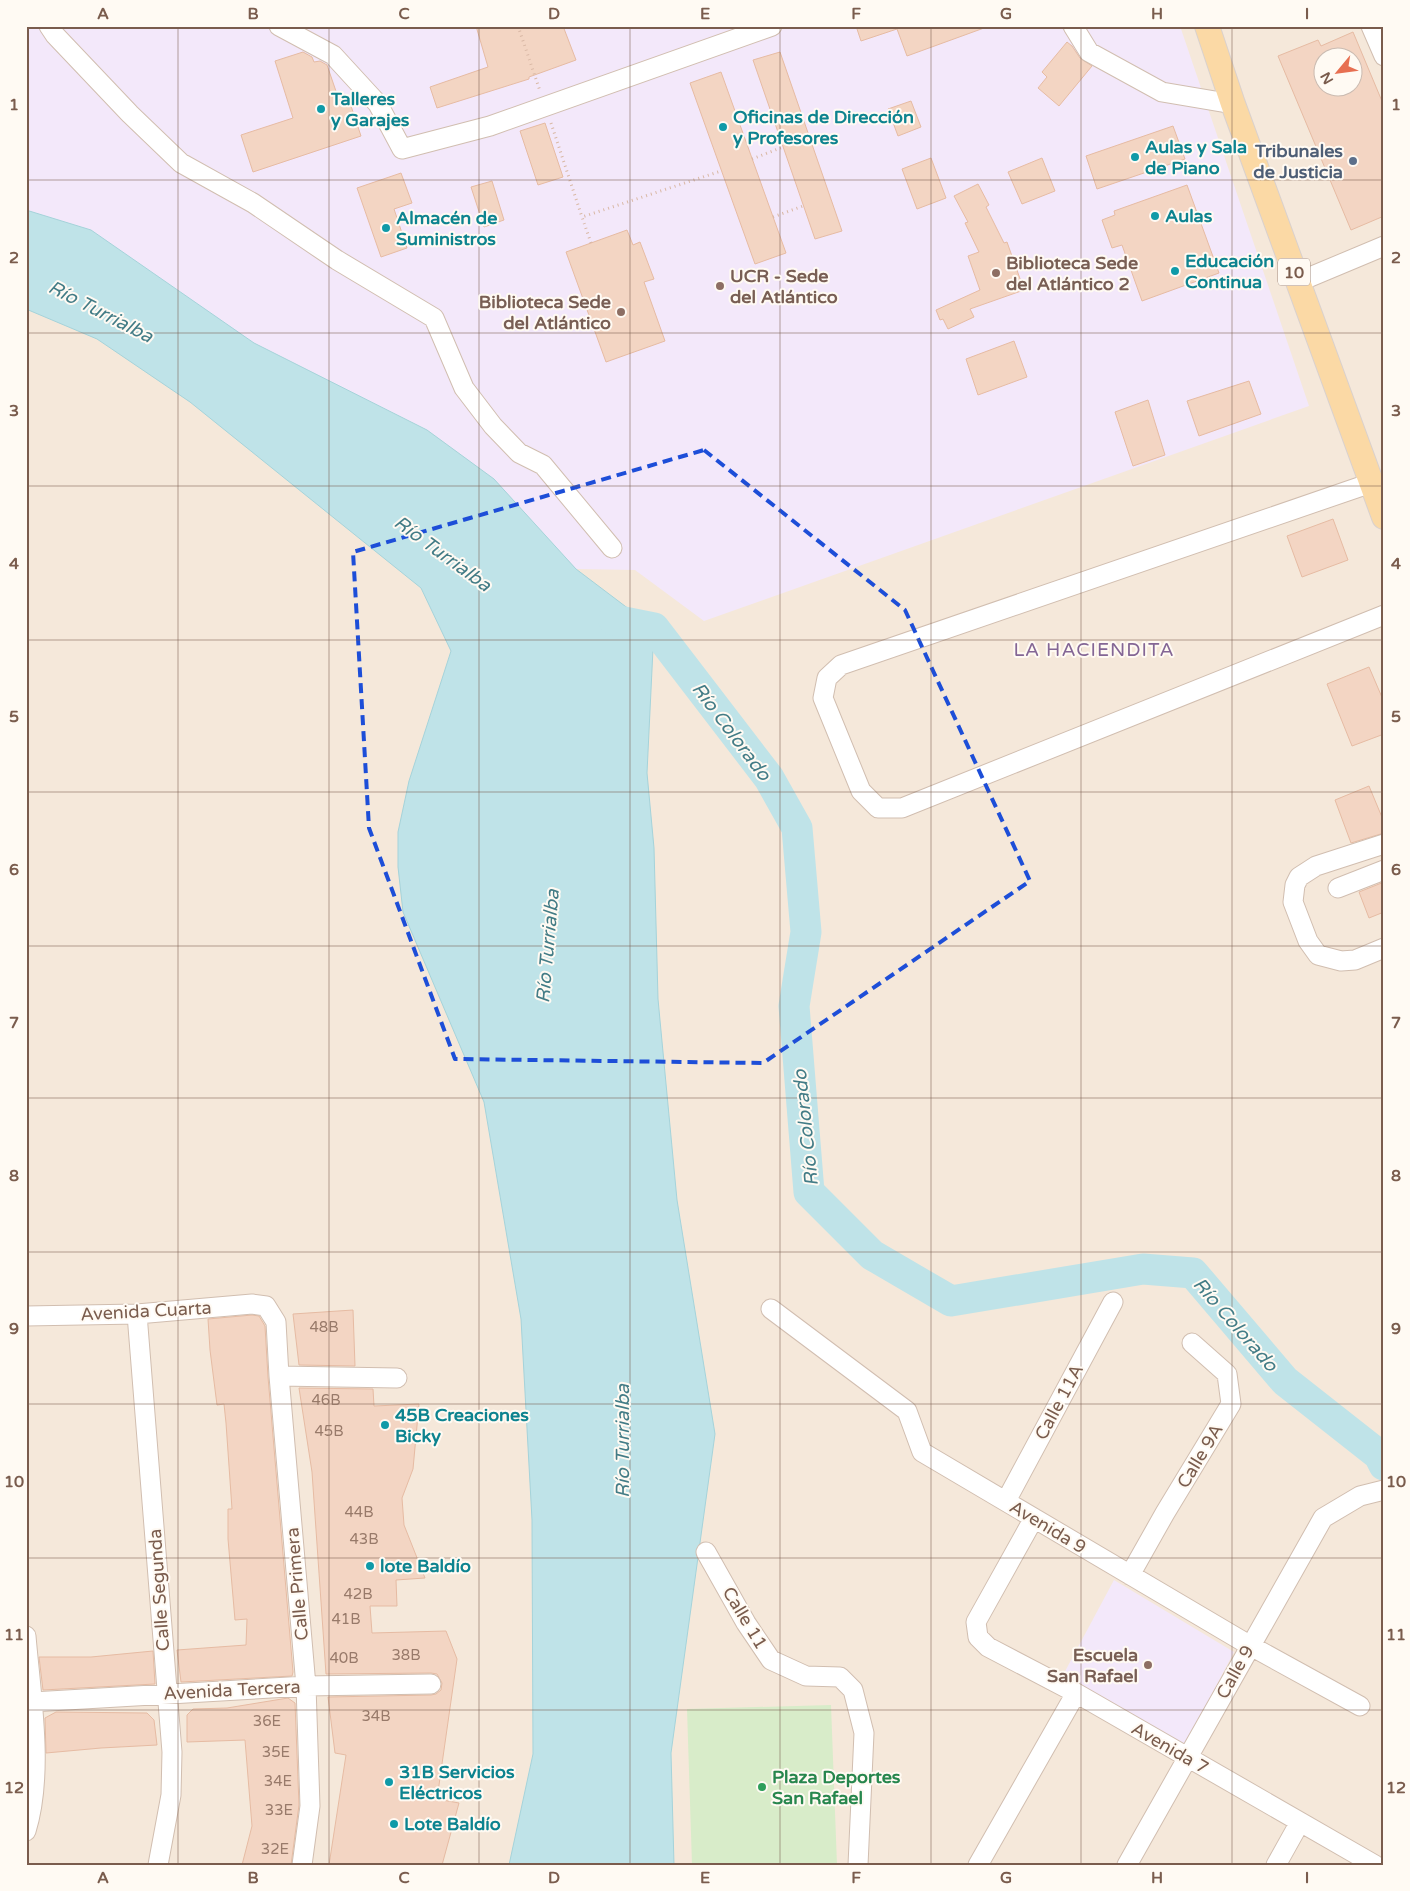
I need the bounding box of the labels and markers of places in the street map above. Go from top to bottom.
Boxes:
place label: Talleres y Garajes [330,88,410,131]
marker: Talleres y Garajes [315,103,327,115]
place label: Oficinas de Dirección y Profesores [733,106,914,149]
marker: Oficinas de Dirección y Profesores [717,121,729,133]
place label: Aulas y Sala de Piano [1145,136,1247,179]
place label: Tribunales de Justicia [1253,140,1343,183]
marker: Aulas y Sala de Piano [1129,151,1141,163]
marker: Tribunales de Justicia [1347,155,1359,167]
place label: Aulas [1165,205,1213,227]
place label: Almacén de Suministros [396,207,497,250]
marker: Aulas [1149,210,1161,222]
marker: Almacén de Suministros [380,222,392,234]
place label: Educación Continua [1185,250,1274,293]
place label: Biblioteca Sede del Atlántico 2 [1006,252,1138,295]
place label: UCR - Sede del Atlántico [730,265,838,308]
marker: Educación Continua [1169,265,1181,277]
marker: Biblioteca Sede del Atlántico 2 [990,267,1002,279]
marker: UCR - Sede del Atlántico [714,280,726,292]
place label: Biblioteca Sede del Atlántico [479,291,611,334]
marker: Biblioteca Sede del Atlántico [615,306,627,318]
place label: 45B Creaciones Bicky [395,1404,529,1447]
marker: 45B Creaciones Bicky [379,1419,391,1431]
place label: lote Baldío [380,1555,471,1577]
marker: lote Baldío [364,1560,376,1572]
place label: Escuela San Rafael [1047,1644,1138,1687]
marker: Escuela San Rafael [1142,1659,1154,1671]
place label: 31B Servicios Eléctricos [399,1761,515,1804]
place label: Plaza Deportes San Rafael [772,1766,901,1809]
marker: 31B Servicios Eléctricos [383,1776,395,1788]
marker: Plaza Deportes San Rafael [756,1781,768,1793]
place label: Lote Baldío [404,1813,501,1835]
marker: Lote Baldío [388,1818,400,1830]

